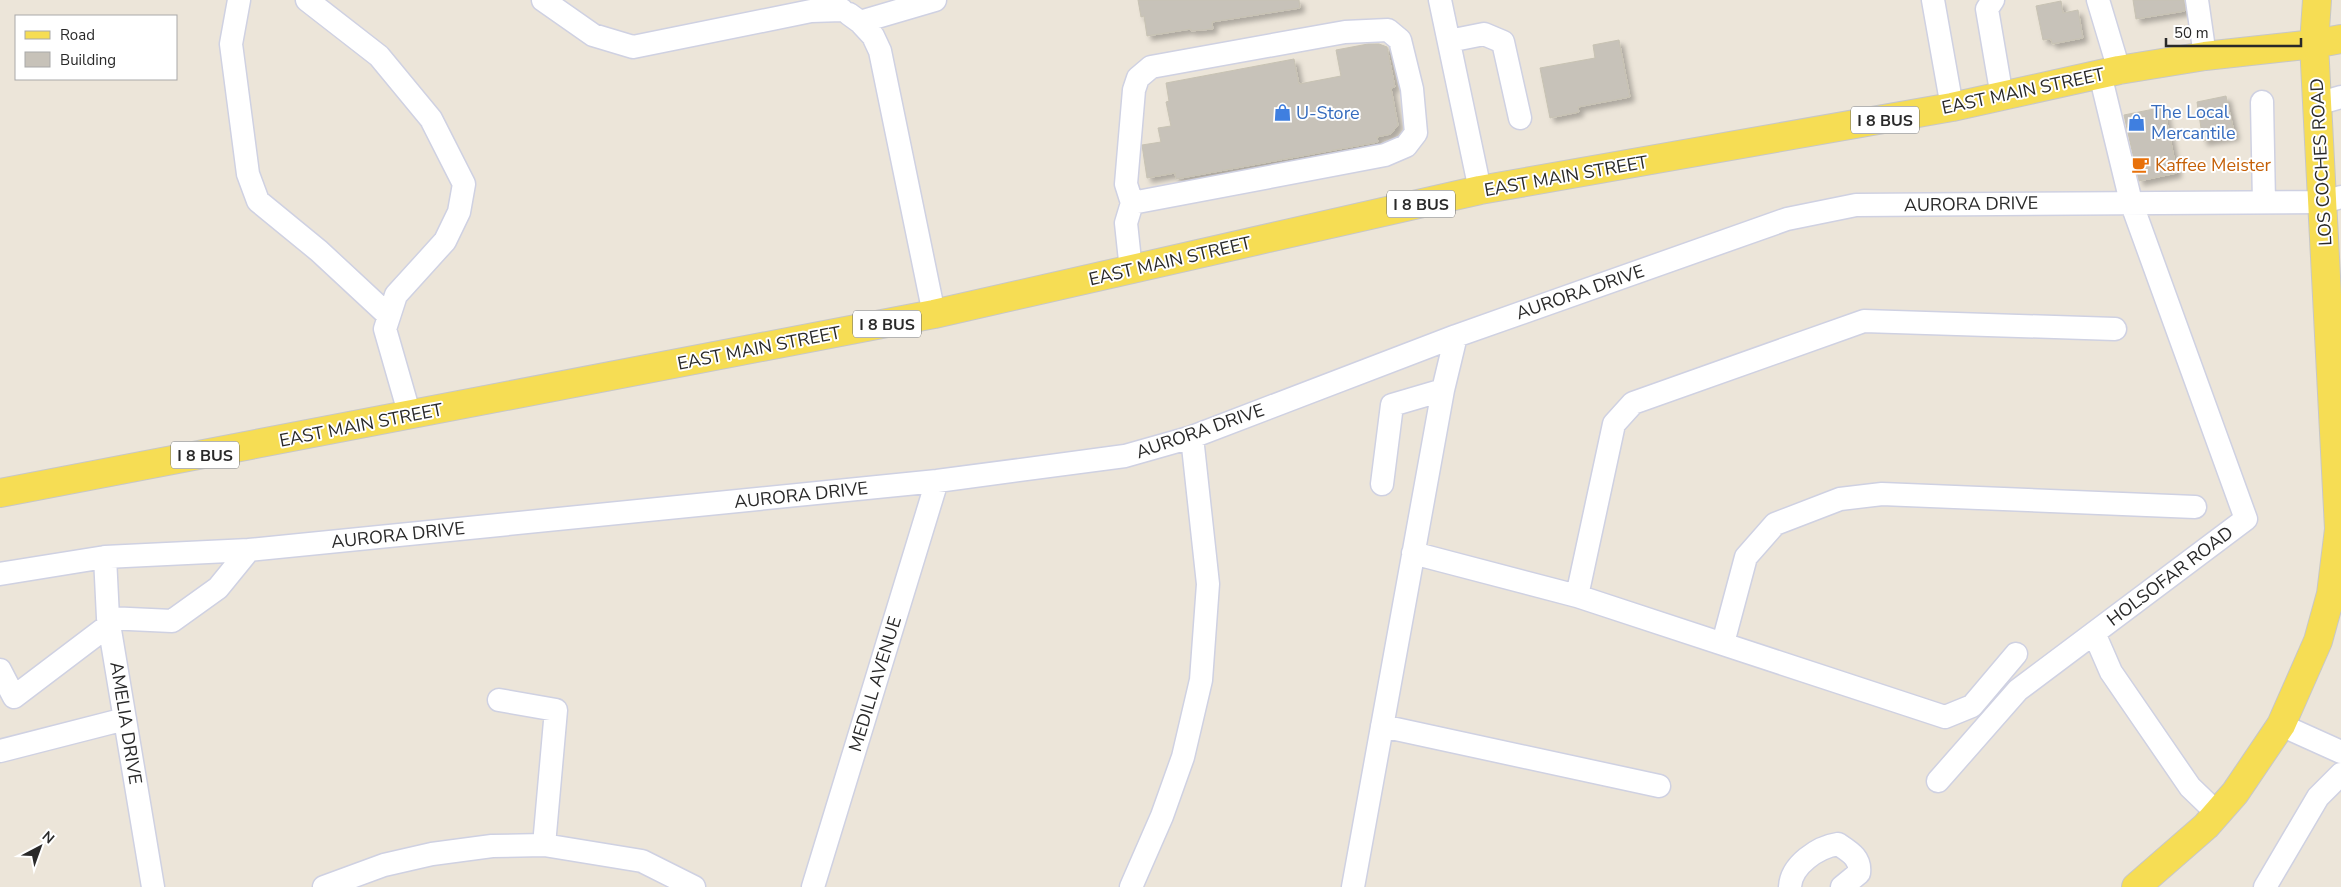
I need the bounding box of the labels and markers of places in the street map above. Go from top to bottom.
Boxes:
place label: The Local Mercantile [2151,100,2236,145]
place label: U-Store [1296,101,1360,125]
shop icon: U-Store [1272,103,1292,123]
shop icon: The Local Mercantile [2127,112,2147,132]
place label: Kaffee Meister [2155,153,2272,177]
cafe icon: Kaffee Meister [2131,155,2151,175]

